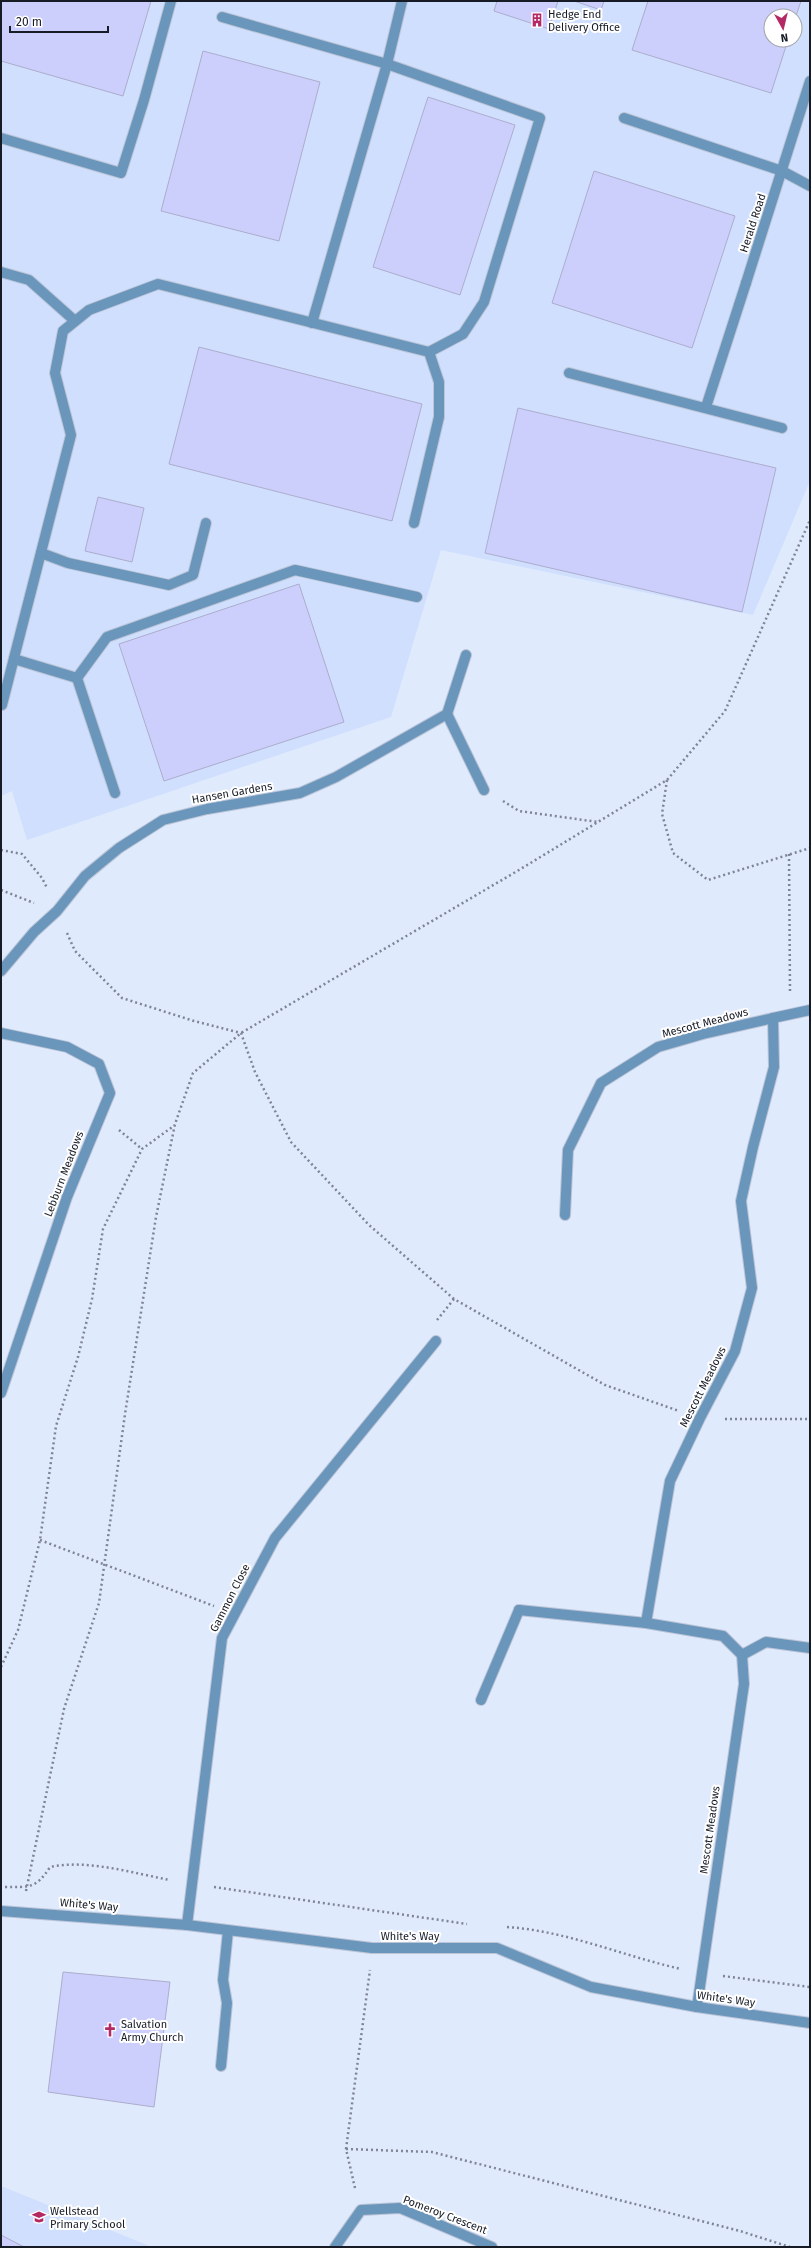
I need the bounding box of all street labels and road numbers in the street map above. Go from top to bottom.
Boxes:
street label: Herald Road [737,192,769,254]
street label: Hansen Gardens [191,780,273,806]
street label: Mescott Meadows [661,1005,749,1041]
street label: Lebburn Meadows [42,1129,86,1219]
street label: Mescott Meadows [677,1345,729,1429]
street label: Gammon Close [207,1562,253,1634]
street label: Mescott Meadows [697,1785,723,1875]
street label: White's Way [59,1896,119,1914]
street label: White's Way [381,1930,440,1943]
street label: White's Way [696,1988,757,2010]
street label: Pomeroy Crescent [401,2193,489,2237]

